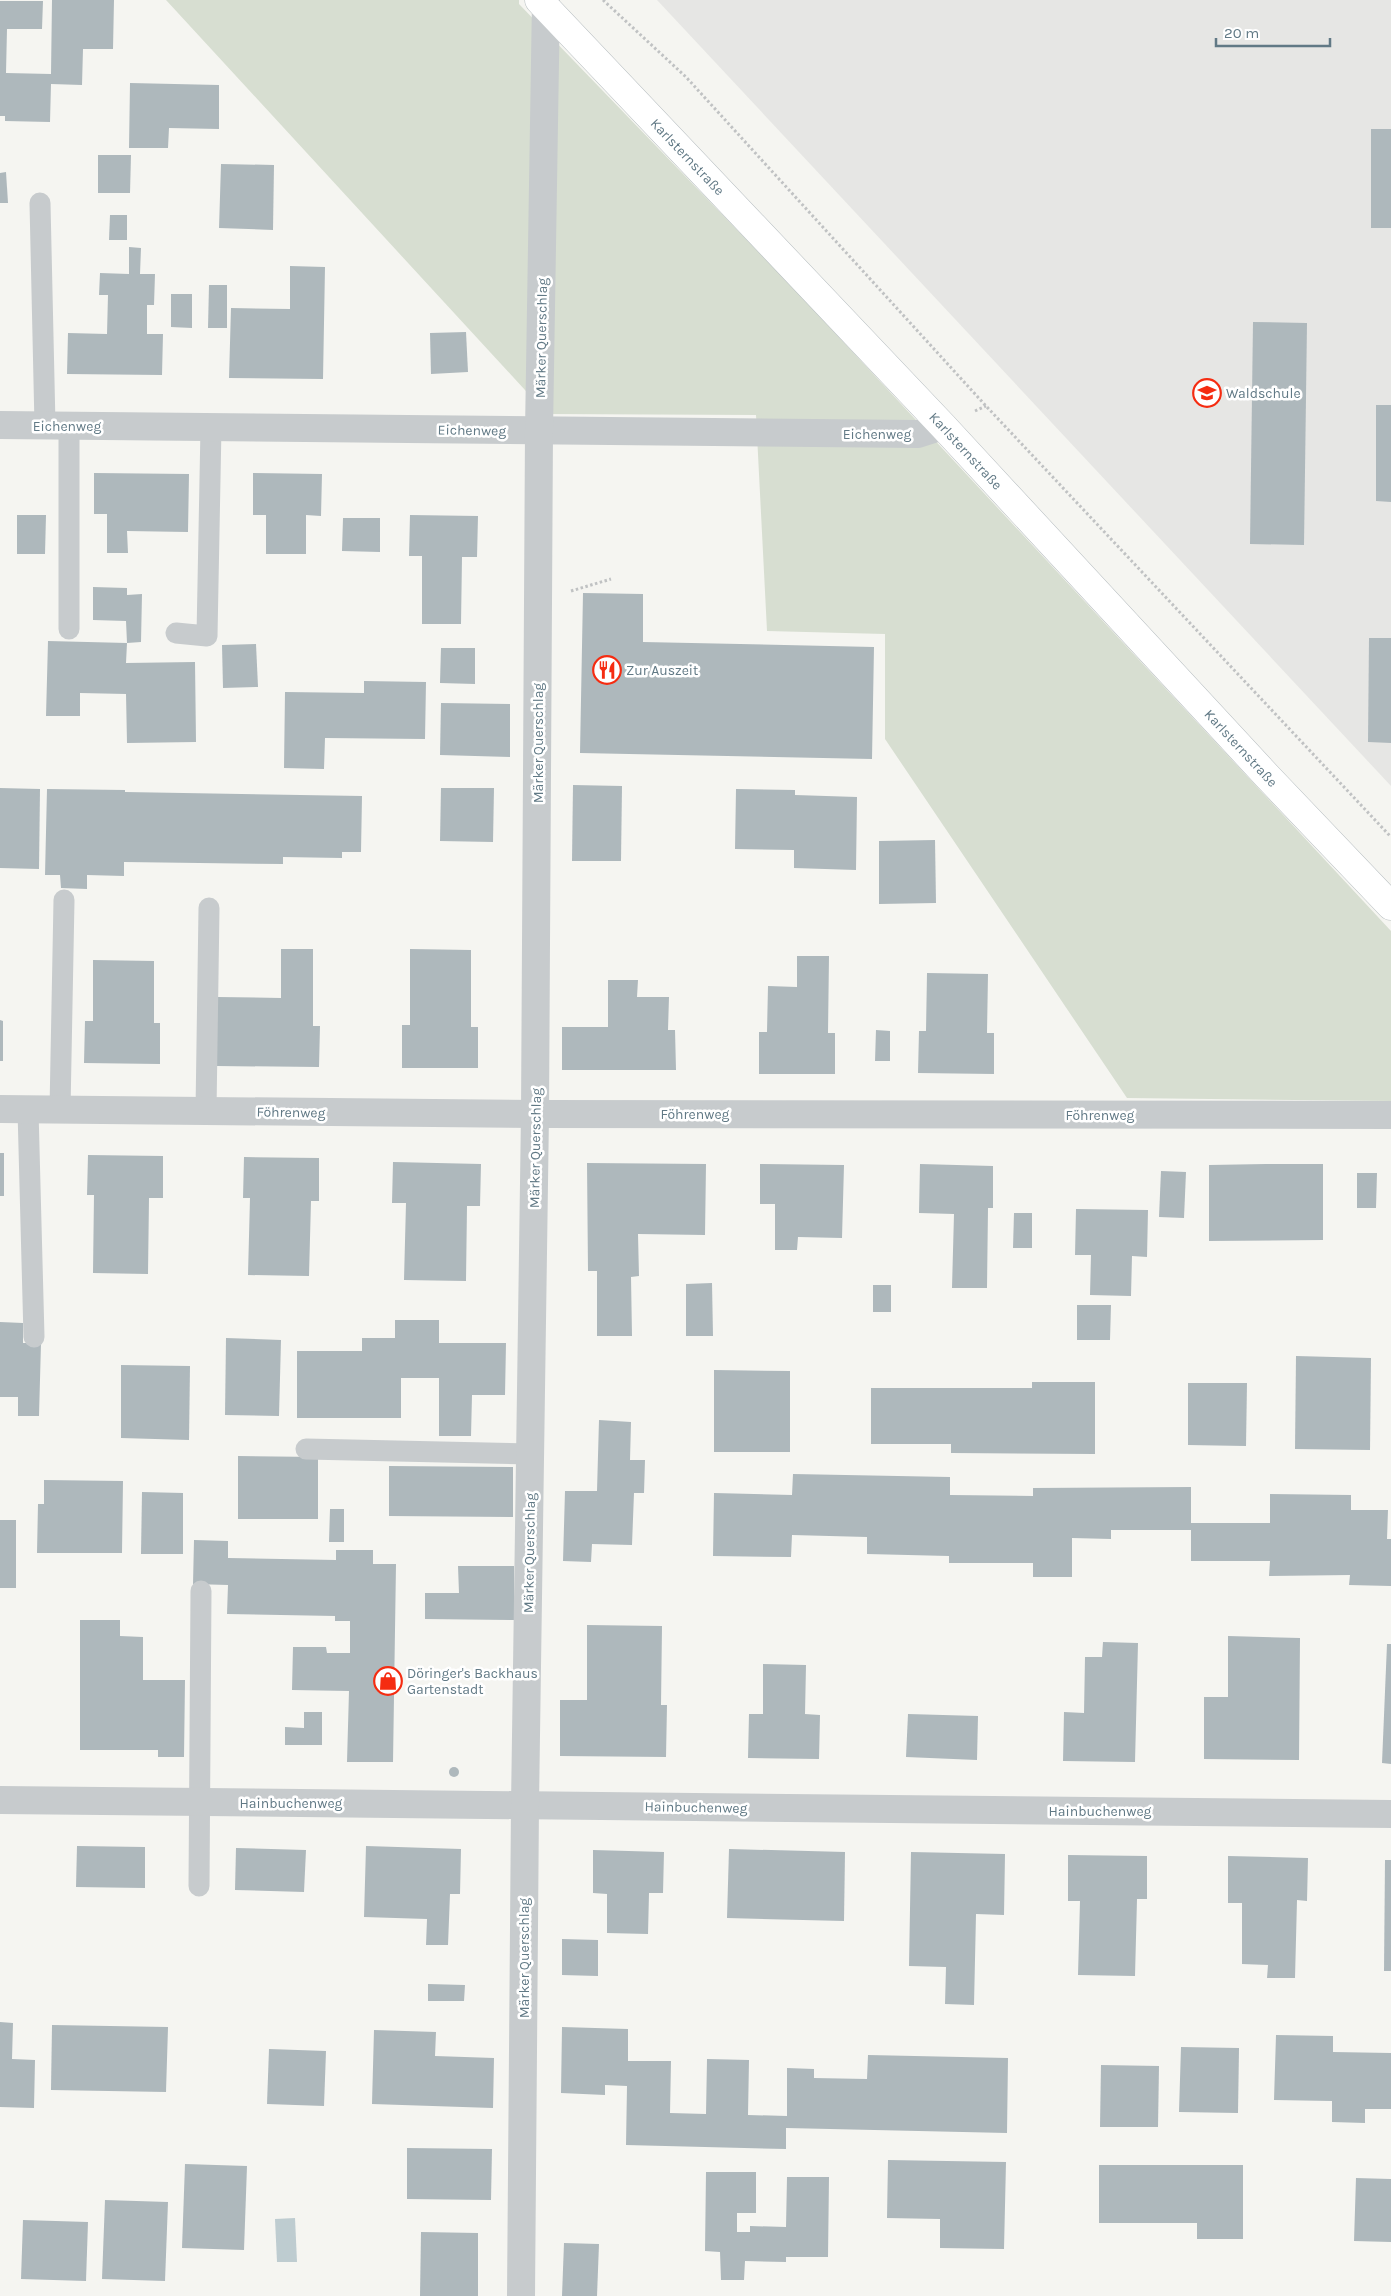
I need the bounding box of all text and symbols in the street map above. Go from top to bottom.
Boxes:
scale bar [1216,15,1330,47]
text: 20 m [1224,24,1259,42]
street label: Karlsternstraße [647,115,728,199]
street label: Märker Querschlag [532,278,551,398]
school or university icon: Waldschule [1192,378,1222,408]
place label: Waldschule [1226,385,1301,402]
street label: Karlsternstraße [925,409,1006,494]
street label: Eichenweg [33,418,101,435]
street label: Eichenweg [438,421,507,440]
street label: Eichenweg [843,426,911,443]
restaurant icon: Zur Auszeit [592,655,622,685]
place label: Zur Auszeit [626,662,698,679]
street label: Märker Querschlag [530,683,547,803]
street label: Karlsternstraße [1201,706,1281,791]
street label: Märker Querschlag [526,1088,545,1208]
street label: Föhrenweg [256,1103,326,1122]
street label: Föhrenweg [661,1106,730,1123]
street label: Föhrenweg [1066,1107,1135,1124]
street label: Märker Querschlag [520,1493,539,1613]
place label: Döringer's Backhaus Gartenstadt [407,1665,538,1698]
shop icon: Döringer's Backhaus Gartenstadt [373,1666,403,1696]
street label: Hainbuchenweg [239,1795,343,1812]
street label: Hainbuchenweg [644,1798,748,1817]
street label: Hainbuchenweg [1048,1803,1152,1820]
street label: Märker Querschlag [516,1898,533,2018]

